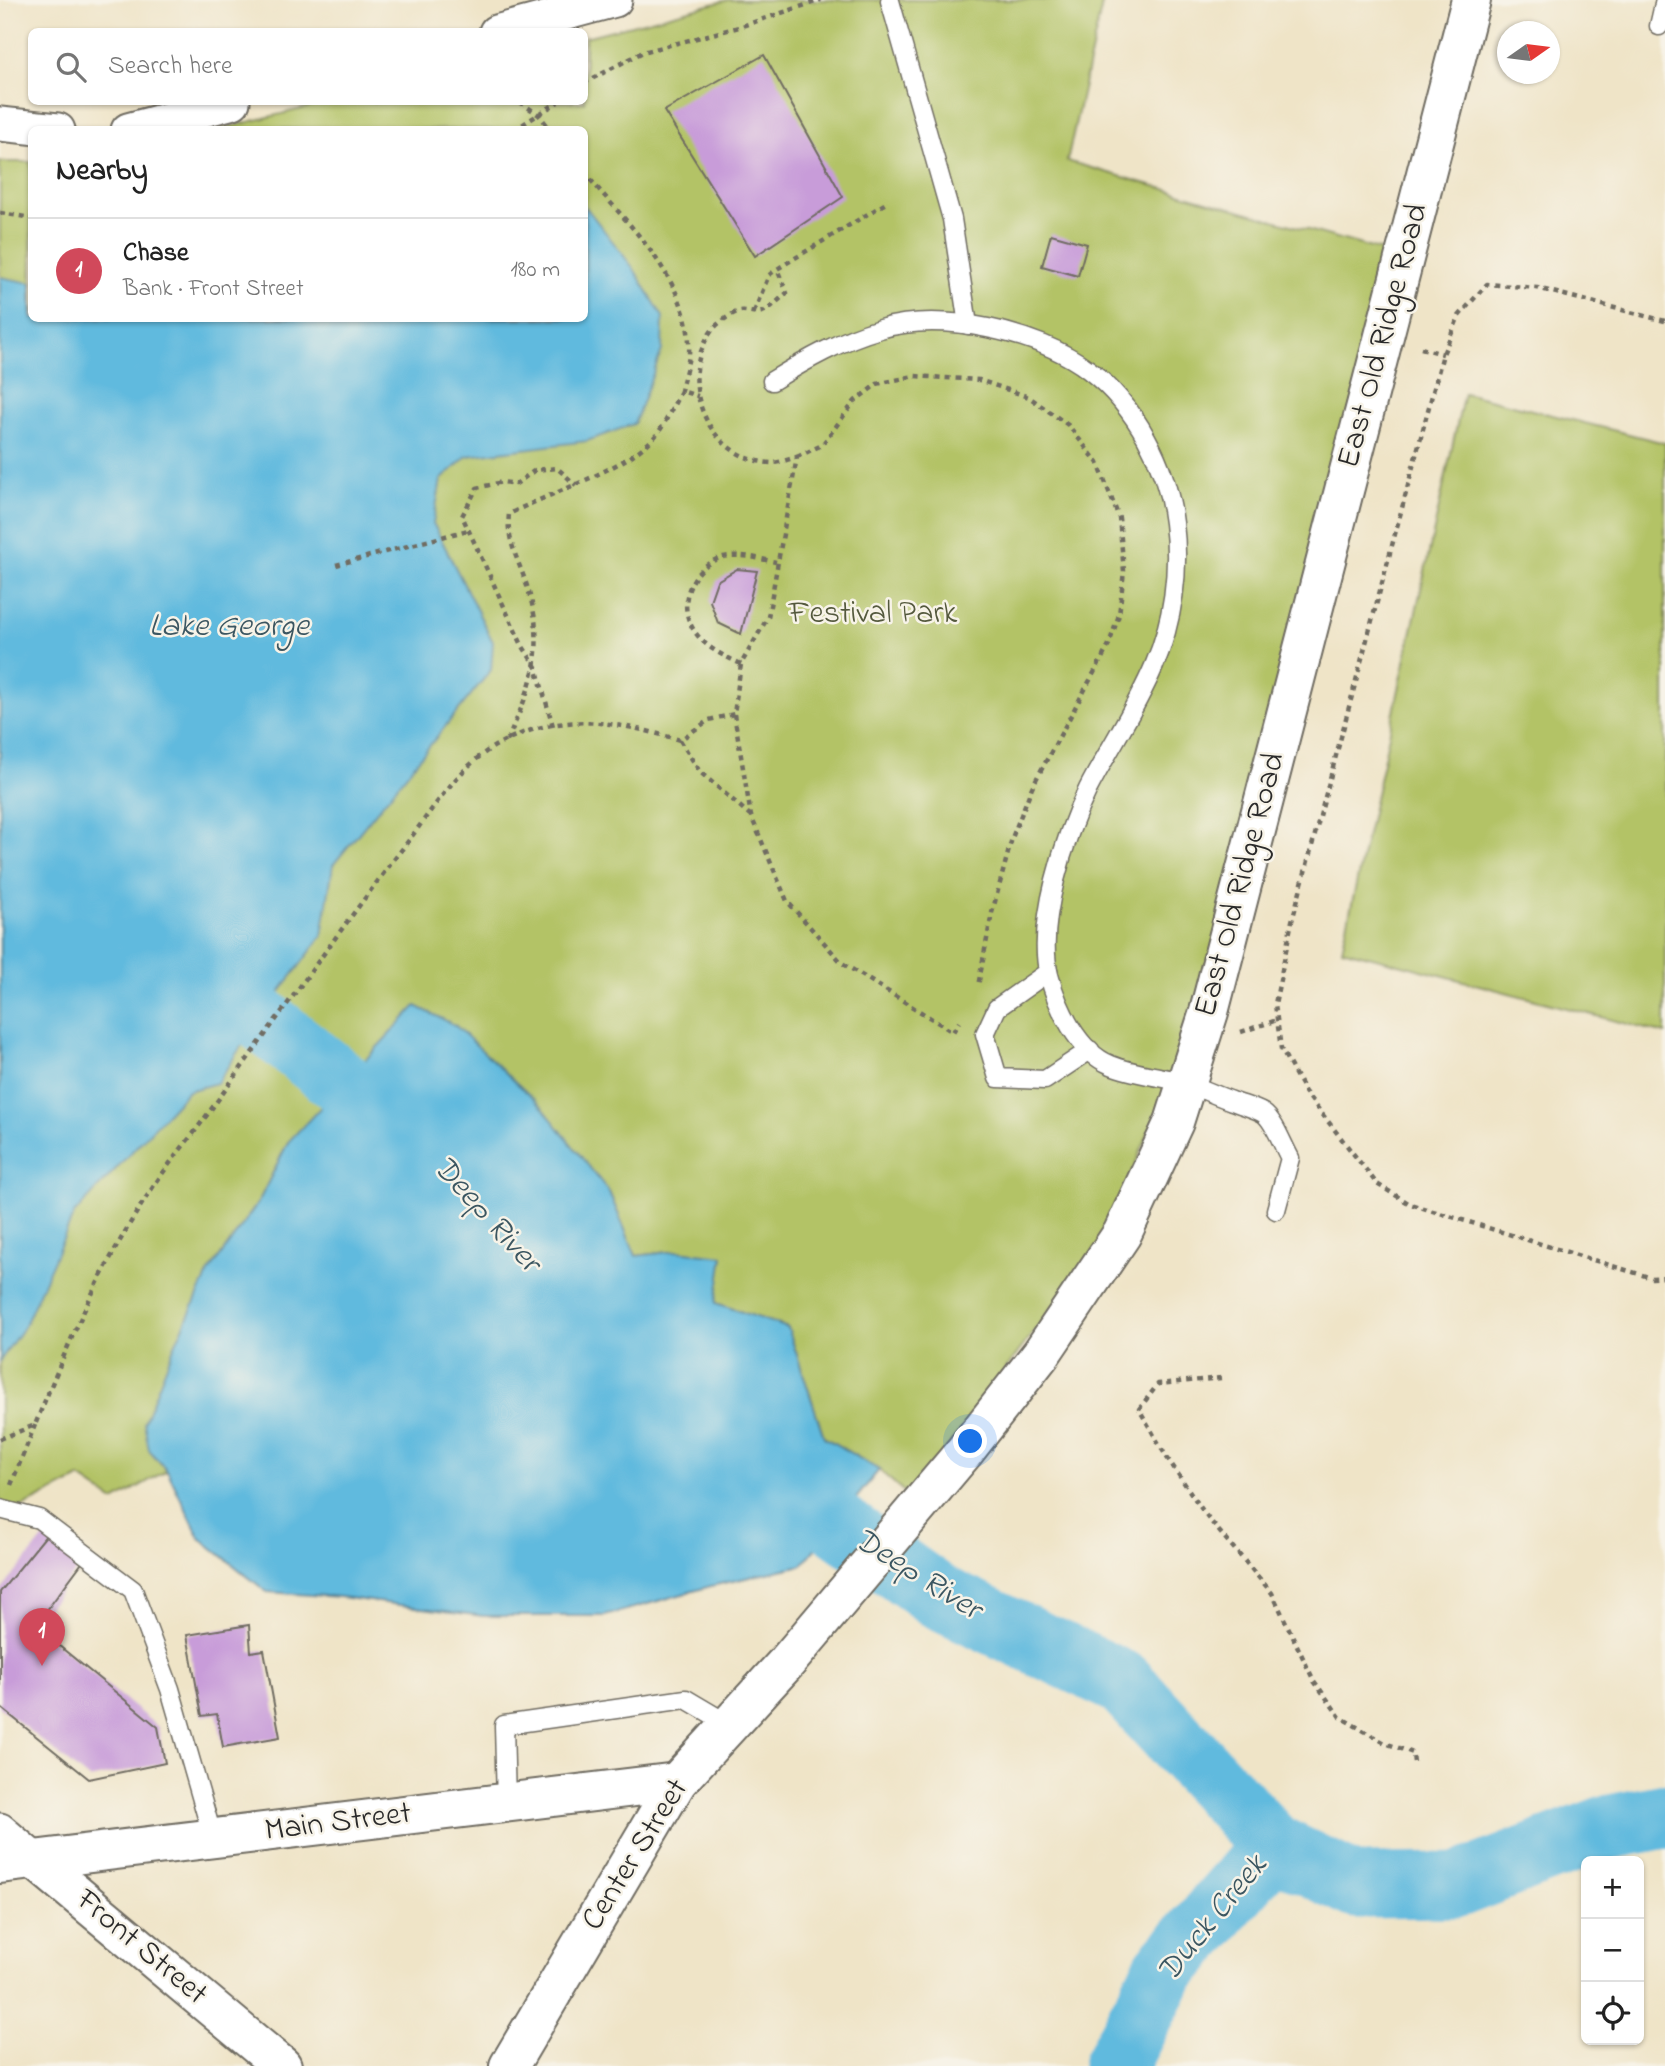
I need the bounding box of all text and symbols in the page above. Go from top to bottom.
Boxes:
north arrow [1497,21,1560,84]
search box [28,28,588,105]
icon: search [52,48,90,86]
text: Search here [108,48,233,86]
text: Nearby [56,150,148,194]
street label: East Old Ridge Road [1326,199,1442,473]
text: Chase [123,235,189,273]
text: 1 [75,254,83,287]
text: 180 m [511,254,560,287]
text: Bank · Front Street [123,273,304,306]
park label: Festival Park [788,591,958,638]
water label: Lake George [149,603,310,652]
street label: East Old Ridge Road [1183,748,1299,1022]
water label: Deep River [420,1146,554,1287]
your location [953,1424,987,1458]
water label: Deep River [844,1517,994,1635]
pin: 1 [19,1608,65,1666]
street label: Center Street [571,1770,701,1940]
street label: Main Street [262,1791,414,1855]
water label: Duck Creek [1146,1843,1281,1993]
map controls [1581,1856,1644,2045]
button: + [1581,1856,1644,1919]
street label: Front Street [64,1878,218,2018]
button: − [1581,1919,1644,1982]
button: locate [1581,1982,1644,2045]

